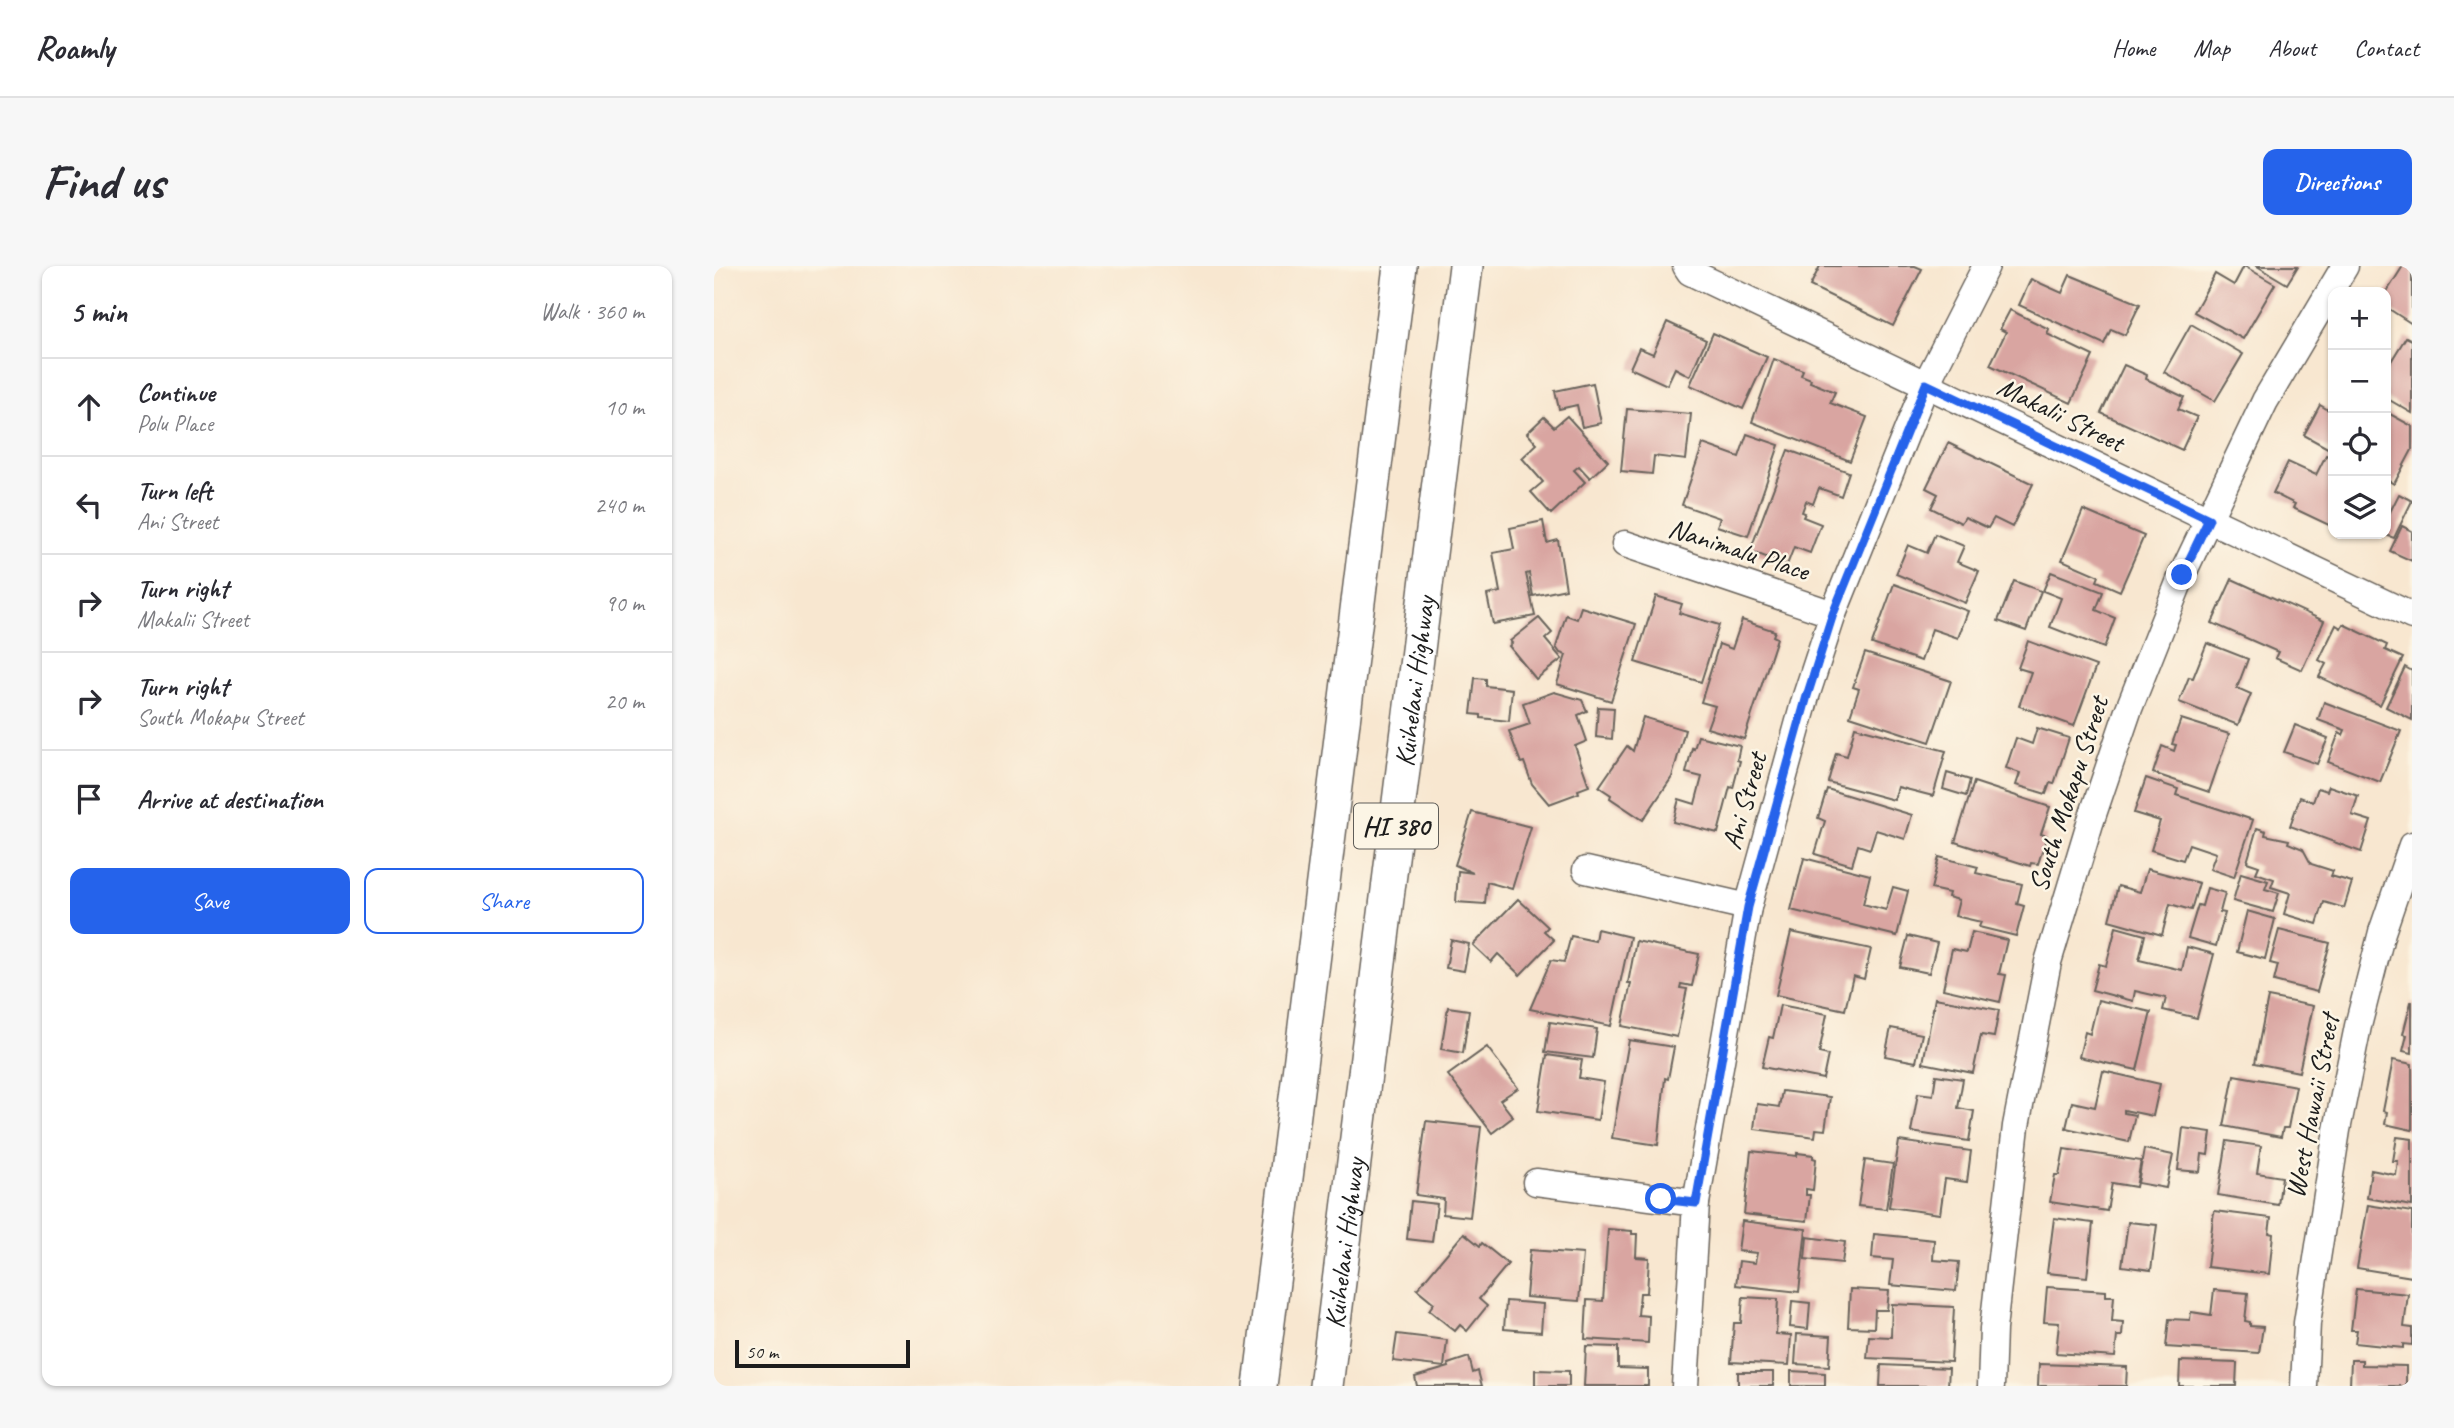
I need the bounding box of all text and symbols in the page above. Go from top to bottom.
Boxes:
text: Roamly [35,27,114,69]
text: Home [2112,33,2155,63]
text: Map [2193,33,2230,63]
text: About [2268,33,2316,63]
text: Contact [2354,33,2419,63]
button: Directions [2263,149,2412,215]
text: Find us [42,151,164,213]
map controls [2328,287,2391,539]
button: + [2328,287,2391,350]
text: 5 min [70,293,127,331]
text: Walk · 360 m [540,297,644,326]
button: − [2328,350,2391,413]
street label: Makalii Street [1992,368,2132,461]
text: Continue [137,376,215,409]
icon: ahead [70,388,108,426]
text: 10 m [605,393,644,422]
text: Polu Place [137,409,213,438]
button: locate [2328,413,2391,476]
text: Turn left [137,474,212,507]
button: layers [2328,476,2391,539]
icon: left [70,486,108,524]
text: 240 m [595,491,644,520]
text: Ani Street [137,507,218,536]
street label: Nanimalu Place [1664,510,1815,589]
route end [2166,559,2197,590]
text: Turn right [137,572,228,605]
icon: right [70,584,108,622]
text: 90 m [605,589,644,618]
street label: Kuihelani Highway [1386,592,1442,769]
text: Makalii Street [137,605,249,634]
text: Turn right [137,670,228,703]
icon: right [70,682,108,720]
text: 20 m [605,687,644,716]
street label: South Mokapu Street [2020,689,2117,896]
text: South Mokapu Street [137,703,304,732]
street label: Ani Street [1714,746,1775,853]
icon: arrive [70,780,108,818]
text: Arrive at destination [137,783,323,816]
road number: HI 380 [1354,804,1438,848]
button: Save [70,868,350,934]
button: Share [364,868,644,934]
street label: West Hawaii Street [2277,1008,2348,1201]
street label: Kuihelani Highway [1316,1154,1372,1330]
route start [1645,1183,1676,1214]
scale bar [735,1337,910,1369]
text: 50 m [746,1340,778,1364]

